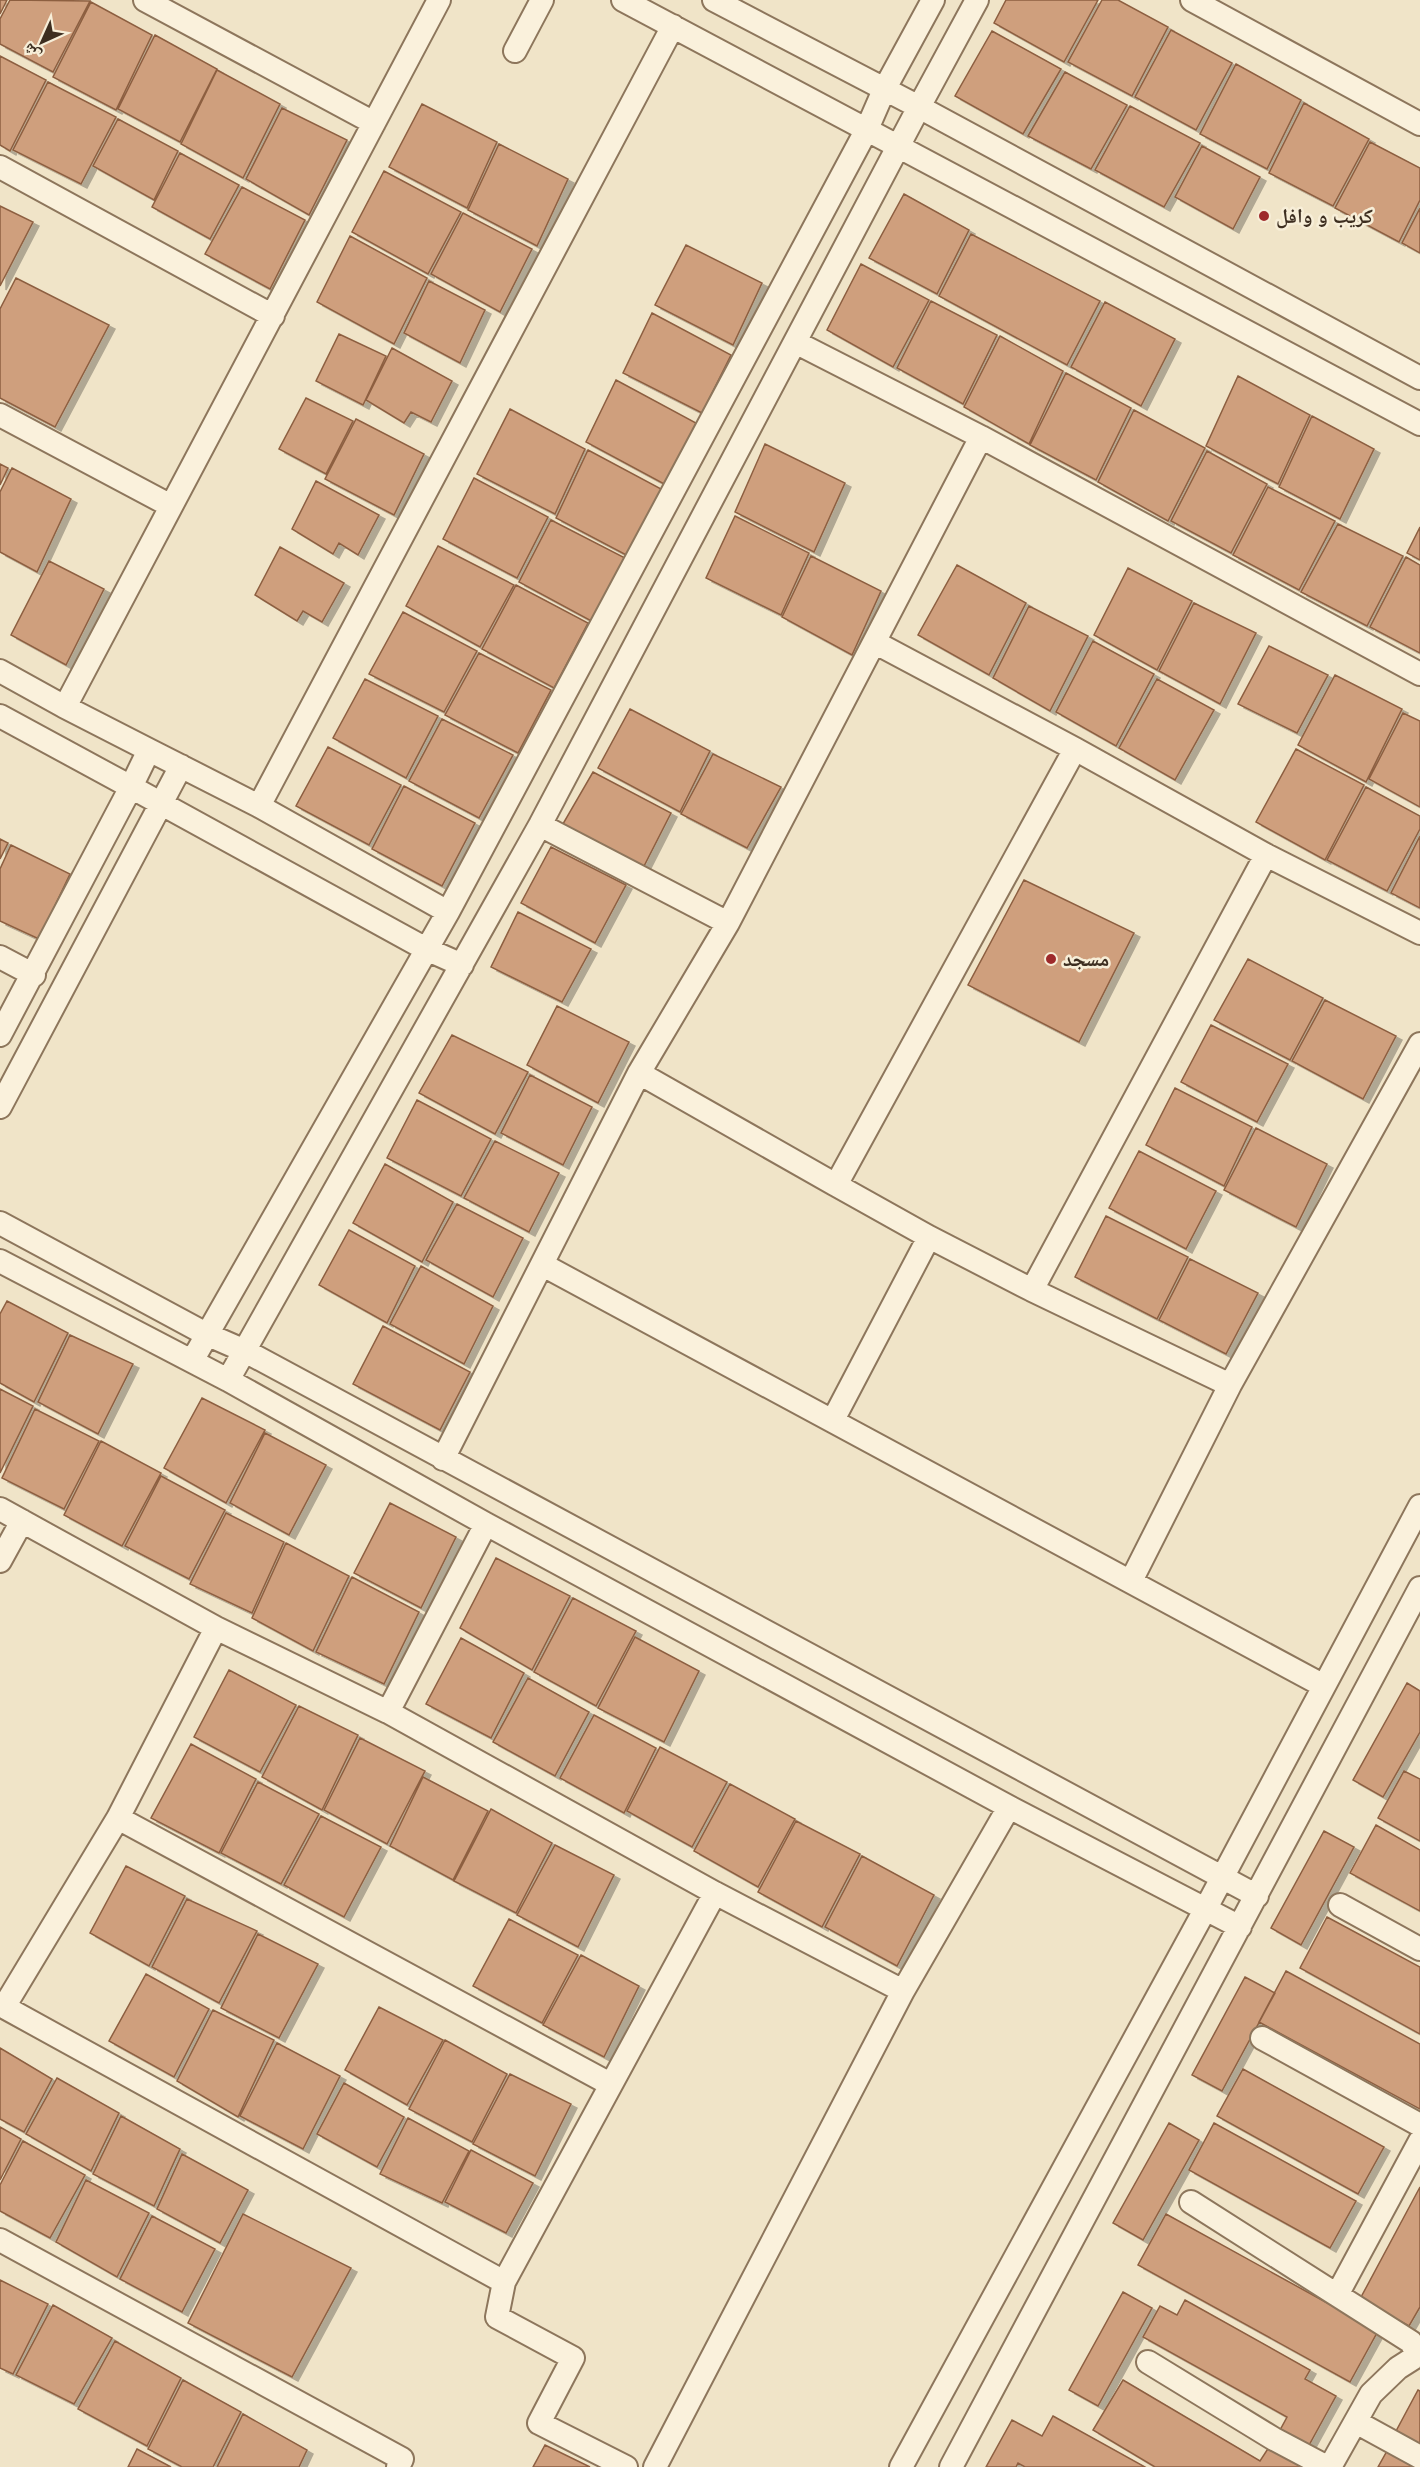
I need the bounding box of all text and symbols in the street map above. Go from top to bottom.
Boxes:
north arrow [12,12,72,72]
text: ش [18,39,45,66]
place label: كريب و وافل [1276,202,1373,229]
marker: كريب و وافل [1257,209,1271,223]
place label: مسجد [1063,945,1109,972]
marker: مسجد [1044,952,1058,966]

